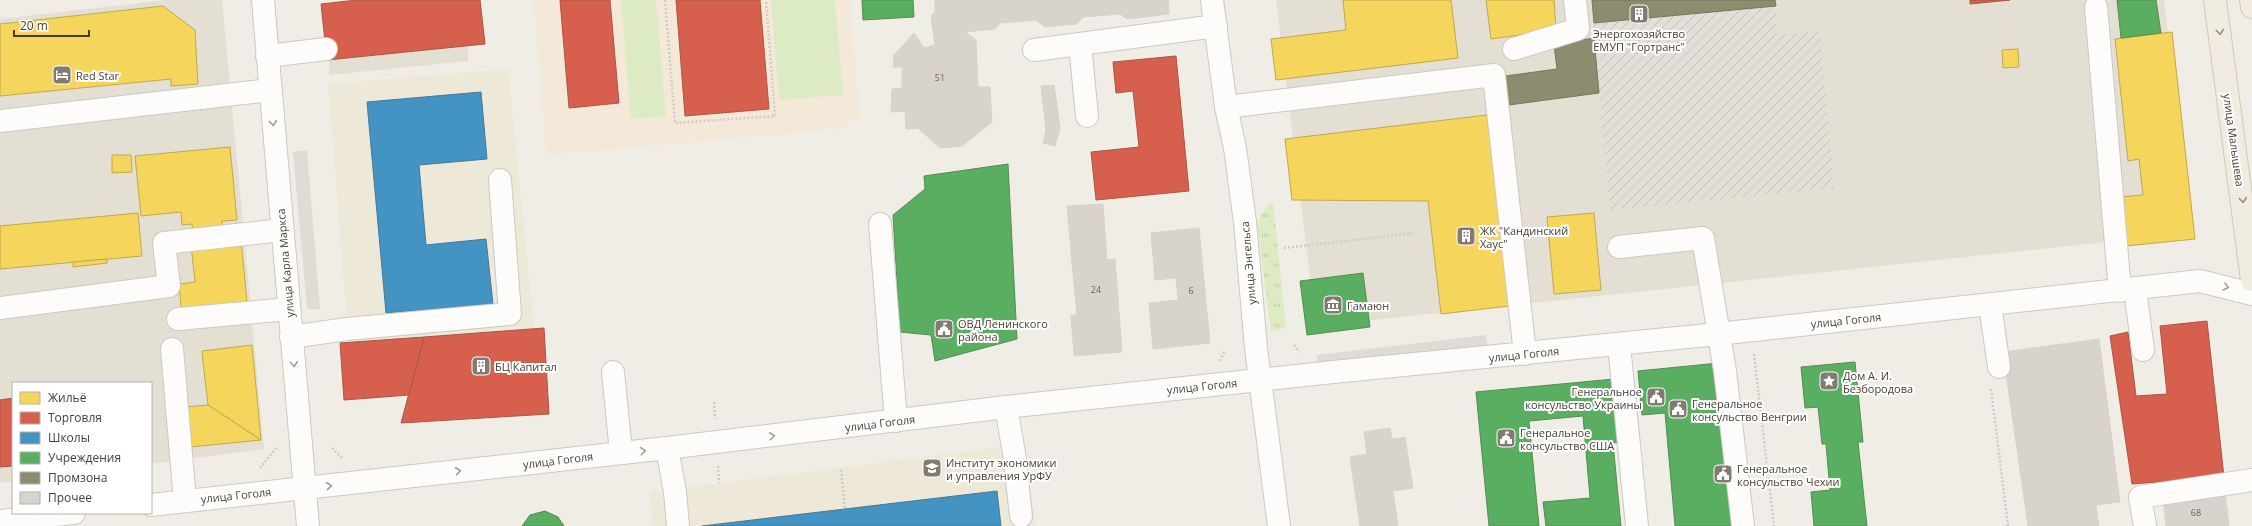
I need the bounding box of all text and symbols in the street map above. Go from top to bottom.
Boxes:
building icon: Энергохозяйство ЕМУП "Гортранс" [1628,3,1650,25]
scale bar [14,12,89,38]
text: 20 m [20,17,48,34]
place label: Энергохозяйство ЕМУП "Гортранс" [1593,26,1686,54]
one-way arrow [2215,29,2224,35]
hotel icon: Red Star [51,64,73,86]
place label: Red Star [76,68,120,83]
house number: 51 [935,71,945,84]
street label: улица Малышева [2220,93,2248,187]
one-way arrow [268,120,277,126]
one-way arrow [2238,197,2247,204]
street label: улица Карла Маркса [273,208,297,318]
street label: улица Энгельса [1237,221,1259,305]
place label: ЖК "Кандинский Хаус" [1480,223,1568,251]
building icon: ЖК "Кандинский Хаус" [1455,225,1477,247]
house number: 24 [1091,283,1101,296]
one-way arrow [2223,283,2229,291]
house number: 6 [1188,284,1194,297]
museum icon: Гамаюн [1322,294,1344,316]
place label: Гамаюн [1347,298,1389,313]
street label: улица Гоголя [1810,309,1882,331]
place label: ОВД Ленинского района [958,316,1048,344]
public building icon: ОВД Ленинского района [933,318,955,340]
street label: улица Гоголя [1488,343,1560,365]
building icon: БЦ Капитал [470,355,492,377]
place label: БЦ Капитал [495,359,557,374]
one-way arrow [289,361,298,367]
place label: Дом А. И. Безбородова [1843,368,1913,396]
place icon: Дом А. И. Безбородова [1818,370,1840,392]
street label: улица Гоголя [1166,375,1238,397]
legend [12,382,152,514]
place label: Генеральное консульство Украины [1525,384,1642,412]
public building icon: Генеральное консульство Украины [1645,386,1667,408]
text: Жильё [48,389,87,406]
place label: Генеральное консульство Венгрии [1692,396,1807,424]
public building icon: Генеральное консульство Венгрии [1667,398,1689,420]
text: Торговля [48,409,102,426]
street label: улица Гоголя [844,411,916,435]
place label: Генеральное консульство США [1520,425,1614,453]
public building icon: Генеральное консульство США [1495,427,1517,449]
text: Школы [48,429,90,446]
one-way arrow [769,432,775,441]
one-way arrow [640,446,646,455]
street label: улица Гоголя [522,448,594,472]
text: Учреждения [48,449,121,466]
place label: Институт экономики и управления УрФУ [946,455,1057,483]
school or university icon: Институт экономики и управления УрФУ [921,457,943,479]
place label: Генеральное консульство Чехии [1737,461,1840,489]
public building icon: Генеральное консульство Чехии [1712,463,1734,485]
one-way arrow [455,467,461,476]
text: Промзона [48,469,107,486]
one-way arrow [326,482,332,491]
street label: улица Гоголя [200,484,272,506]
text: Прочее [48,489,92,506]
house number: 68 [2191,506,2201,519]

